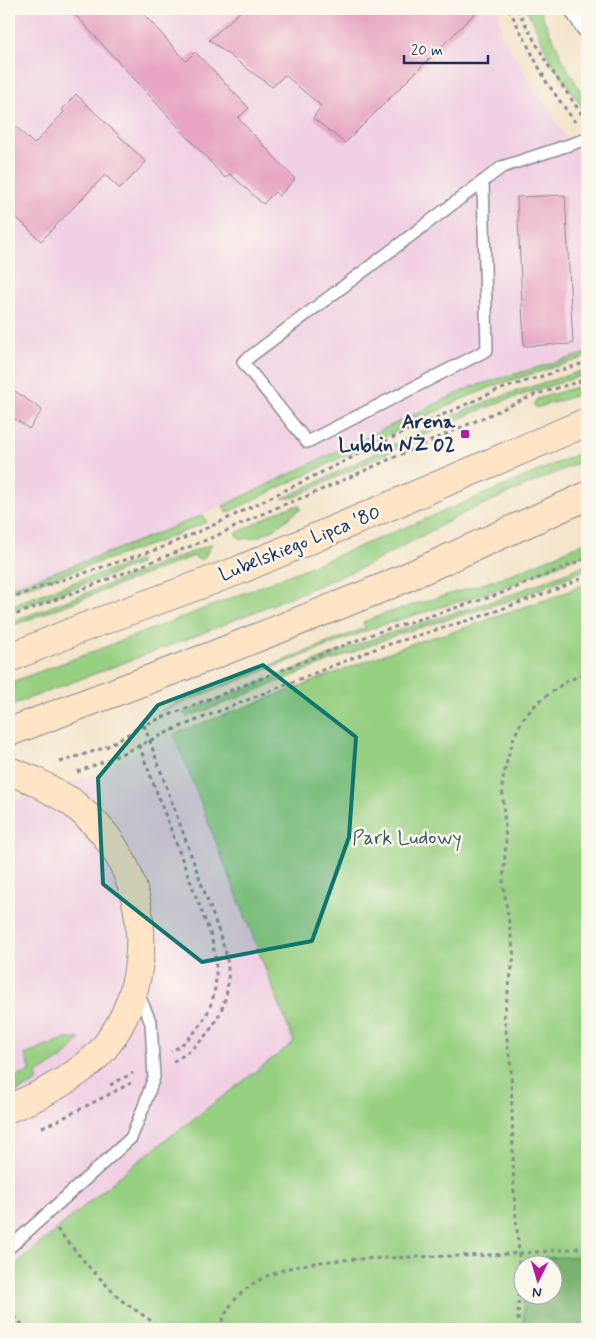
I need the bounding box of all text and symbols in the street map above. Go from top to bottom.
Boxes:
scale bar [404,32,487,64]
text: 20 m [411,41,443,61]
place label: Arena Lublin NŻ 02 [339,409,456,459]
marker: Arena Lublin NŻ 02 [459,428,471,440]
street label: Lubelskiego Lipca '80 [215,499,385,589]
park label: Park Ludowy [352,825,462,852]
north arrow [514,1256,564,1306]
text: N [532,1283,542,1301]

